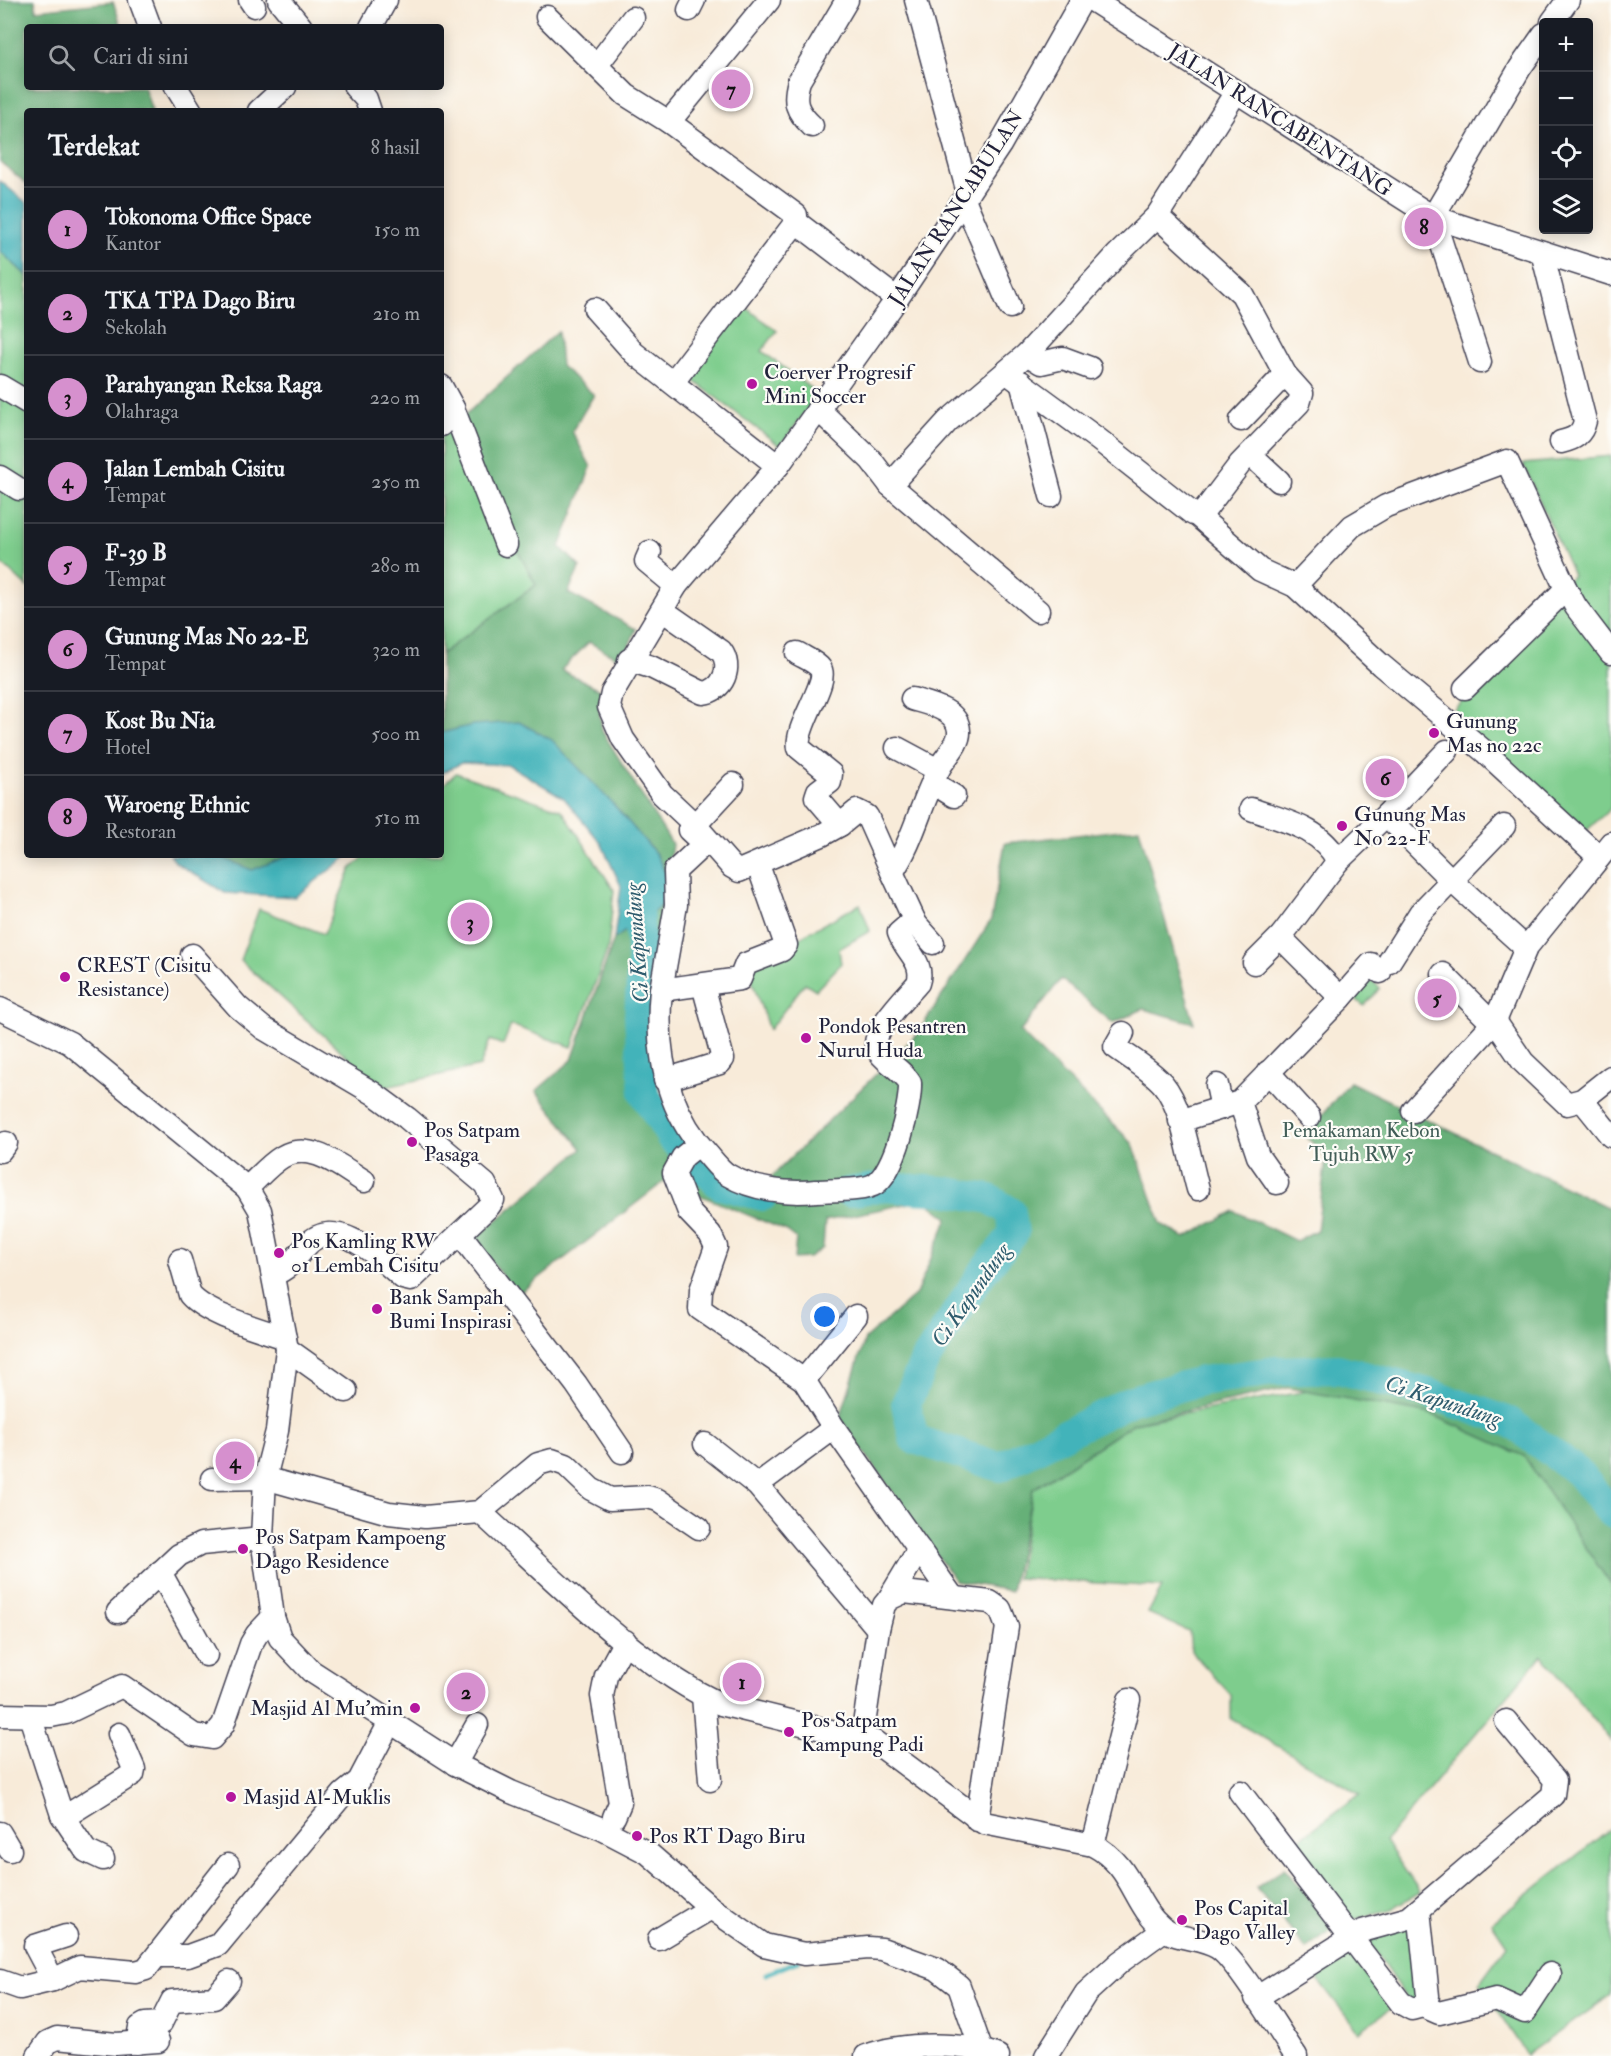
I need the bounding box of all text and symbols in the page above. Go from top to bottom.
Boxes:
map controls [1539,18,1593,234]
button: + [1539,18,1593,72]
search box [24,24,444,90]
street label: JALAN RANCABENTANG [1162,37,1397,203]
icon: search [45,41,78,74]
text: Cari di sini [93,43,189,71]
pin: 7 [712,66,750,112]
button: − [1539,72,1593,126]
street label: JALAN RANCABULAN [882,105,1030,312]
button: locate [1539,126,1593,180]
text: Terdekat [48,131,139,163]
text: 8 hasil [370,135,420,160]
button: layers [1539,180,1593,234]
text: Tokonoma Office Space [105,203,311,231]
pin: 8 [1404,204,1444,250]
text: 1 [64,217,71,242]
text: 150 m [374,217,420,242]
text: Kantor [105,231,161,256]
text: TKA TPA Dago Biru [105,287,295,315]
text: 2 [62,301,73,326]
text: 210 m [373,301,420,326]
text: Sekolah [105,315,167,340]
place label: Coerver Progresif Mini Soccer [764,359,916,410]
text: Parahyangan Reksa Raga [105,371,322,399]
marker: Coerver Progresif Mini Soccer [745,377,759,391]
text: 3 [64,385,71,410]
text: 220 m [370,385,420,410]
text: Olahraga [105,399,179,424]
text: Jalan Lembah Cisitu [105,455,285,483]
text: 4 [62,469,73,494]
text: 250 m [371,469,420,494]
text: Tempat [105,483,166,508]
text: F-39 B [105,539,167,567]
text: 5 [63,553,72,578]
text: 280 m [370,553,420,578]
text: Tempat [105,567,166,592]
text: Gunung Mas No 22-E [105,623,308,651]
text: 6 [62,637,73,662]
text: 320 m [372,637,420,662]
text: Tempat [105,651,166,676]
text: Kost Bu Nia [105,707,215,735]
place label: Gunung Mas no 22c [1446,708,1542,759]
text: 7 [63,721,72,746]
text: 500 m [371,721,420,746]
marker: Gunung Mas no 22c [1427,726,1441,740]
text: Hotel [105,735,151,760]
pin: 6 [1366,756,1404,800]
text: Waroeng Ethnic [105,791,250,819]
place label: Gunung Mas No 22-F [1354,801,1466,852]
text: 8 [63,805,72,830]
text: 510 m [374,805,420,830]
text: Restoran [105,819,176,844]
marker: Gunung Mas No 22-F [1335,819,1349,833]
water label: Ci Kapundung [619,881,655,1004]
pin: 3 [450,900,490,944]
place label: CREST (Cisitu Resistance) [77,952,211,1003]
marker: CREST (Cisitu Resistance) [58,970,72,984]
pin: 5 [1418,976,1456,1020]
place label: Pondok Pesantren Nurul Huda [818,1013,967,1064]
marker: Pondok Pesantren Nurul Huda [799,1031,813,1045]
place label: Pos Satpam Pasaga [424,1117,520,1168]
park label: Pemakaman Kebon Tujuh RW 5 [1282,1117,1440,1168]
marker: Pos Satpam Pasaga [405,1135,419,1149]
place label: Pos Kamling RW 01 Lembah Cisitu [291,1228,439,1279]
water label: Ci Kapundung [925,1237,1017,1352]
marker: Pos Kamling RW 01 Lembah Cisitu [272,1246,286,1260]
place label: Bank Sampah Bumi Inspirasi [389,1284,512,1335]
marker: Bank Sampah Bumi Inspirasi [370,1302,384,1316]
your location [810,1302,839,1331]
water label: Ci Kapundung [1381,1369,1505,1433]
pin: 4 [216,1438,254,1484]
place label: Pos Satpam Kampoeng Dago Residence [255,1524,446,1575]
marker: Pos Satpam Kampoeng Dago Residence [236,1542,250,1556]
pin: 1 [722,1660,762,1704]
pin: 2 [446,1670,486,1714]
place label: Masjid Al Mu'min [250,1695,403,1722]
marker: Masjid Al Mu'min [408,1701,422,1715]
place label: Pos Satpam Kampung Padi [801,1707,924,1758]
marker: Pos Satpam Kampung Padi [782,1725,796,1739]
place label: Masjid Al-Muklis [243,1784,391,1811]
marker: Masjid Al-Muklis [224,1790,238,1804]
place label: Pos RT Dago Biru [649,1823,806,1850]
marker: Pos RT Dago Biru [630,1829,644,1843]
place label: Pos Capital Dago Valley [1194,1895,1296,1946]
marker: Pos Capital Dago Valley [1175,1913,1189,1927]

